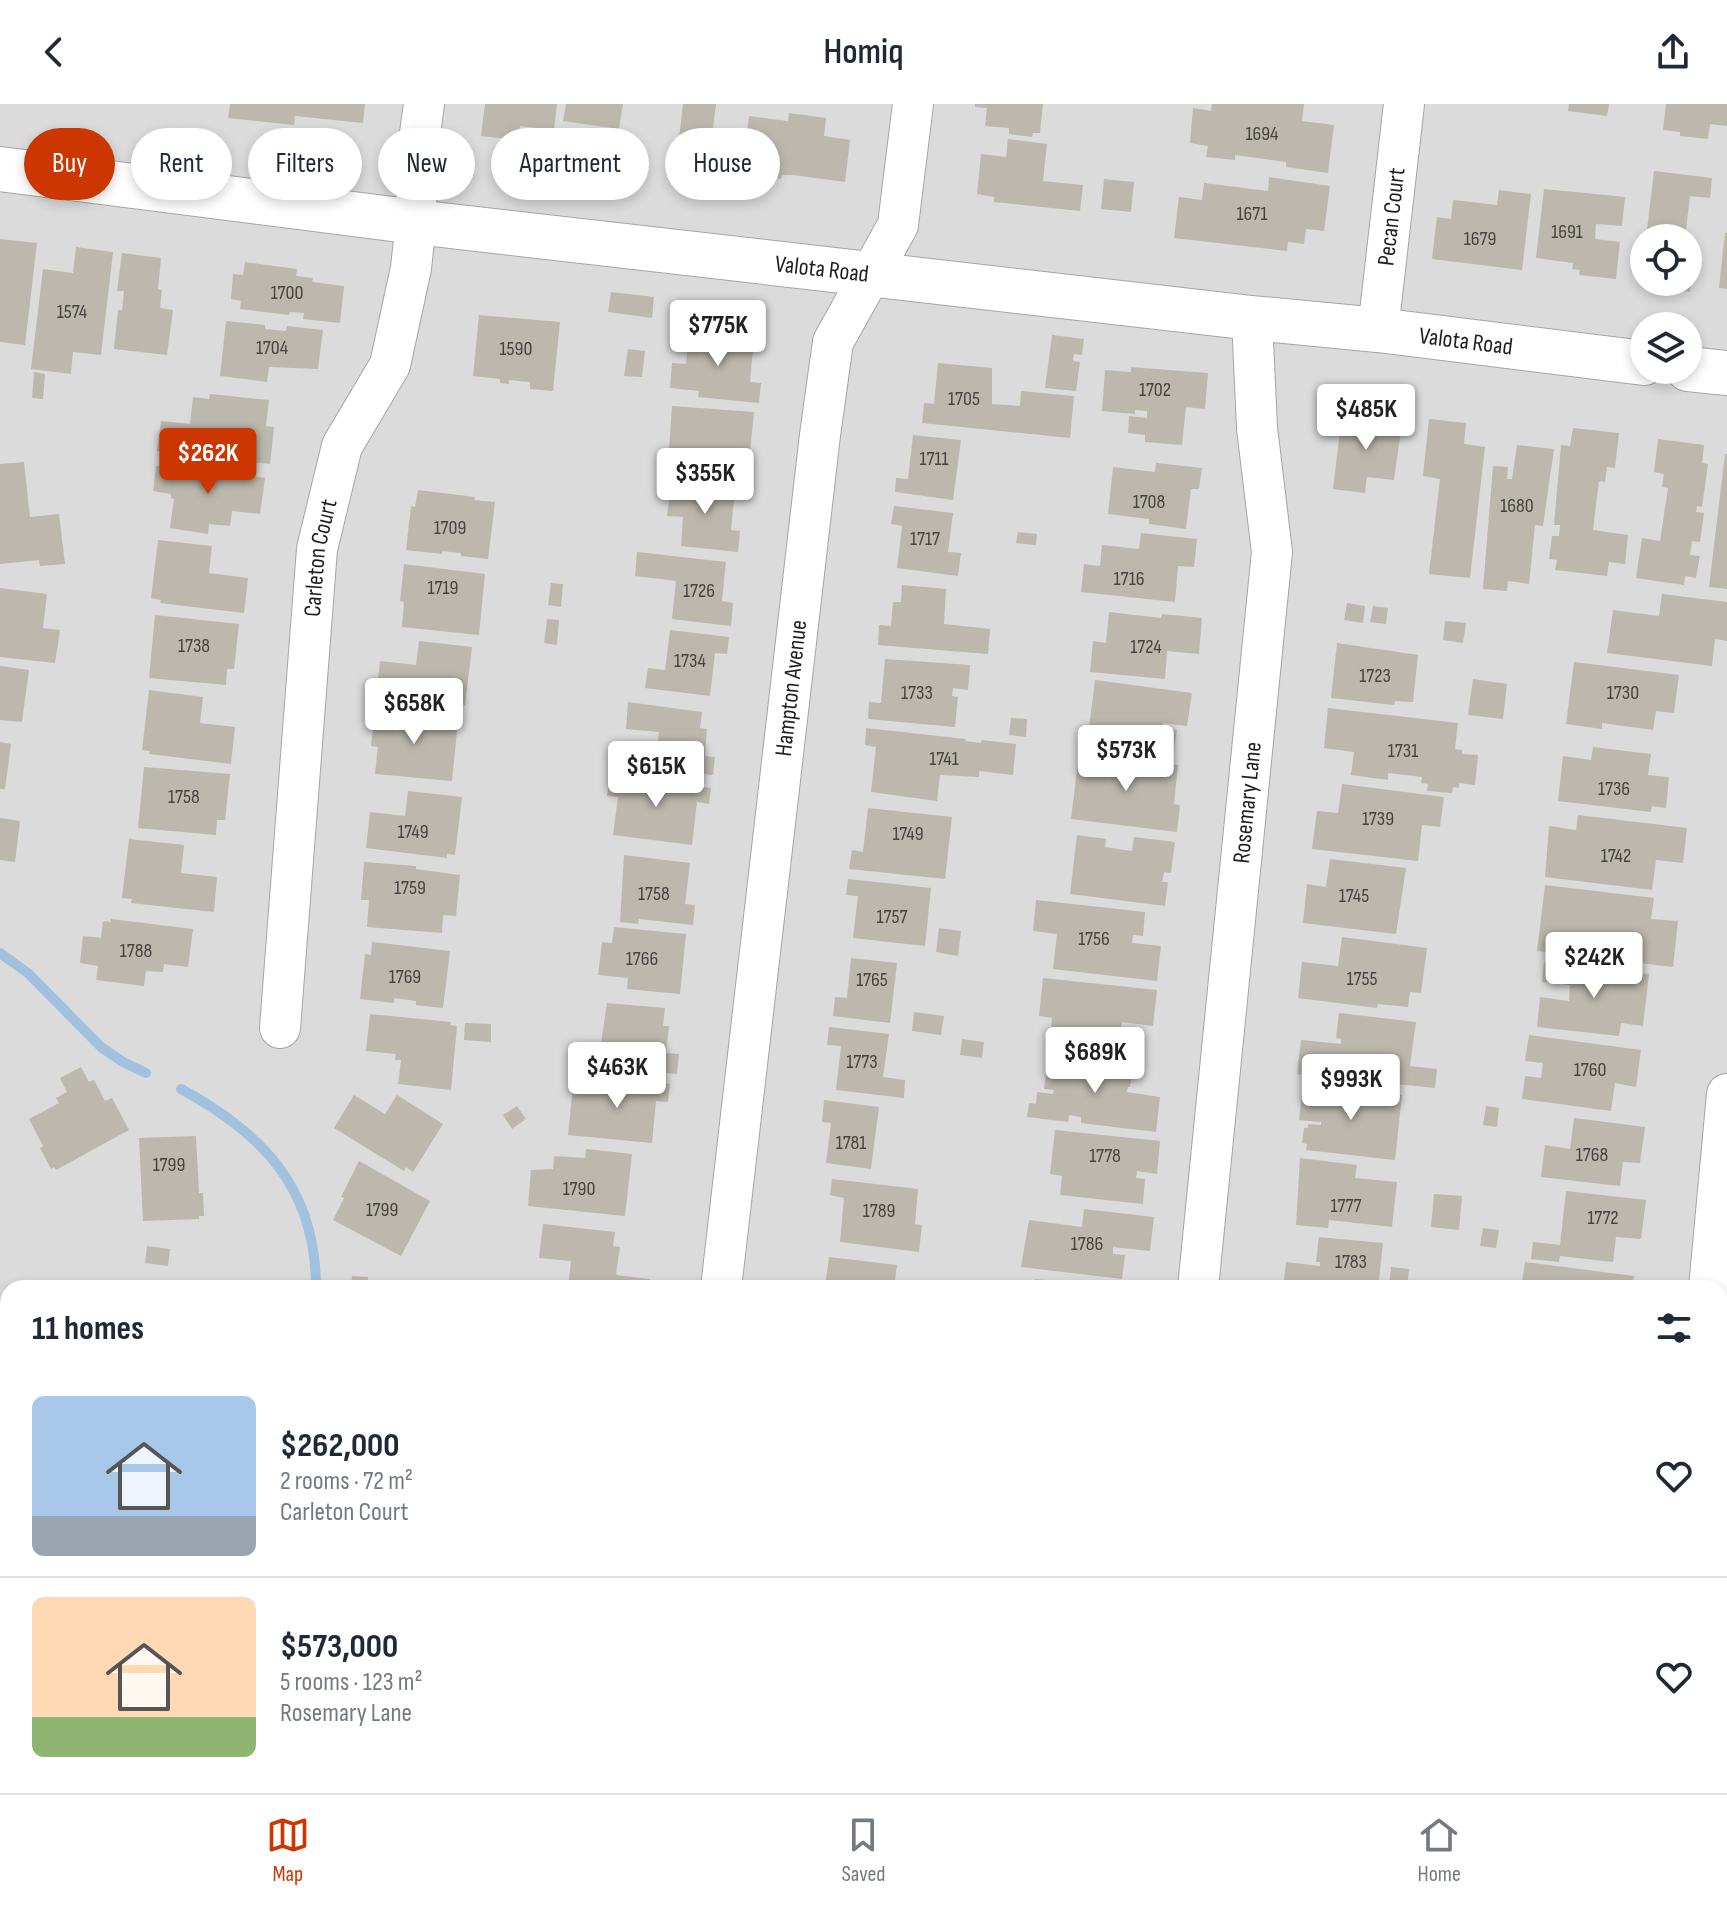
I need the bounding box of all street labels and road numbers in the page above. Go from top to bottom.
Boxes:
street label: Pecan Court [1371,166,1411,267]
street label: Valota Road [774,249,870,288]
street label: Valota Road [1417,321,1514,361]
street label: Carleton Court [297,496,343,618]
street label: Hampton Avenue [768,618,813,758]
street label: Rosemary Lane [1226,740,1267,865]

